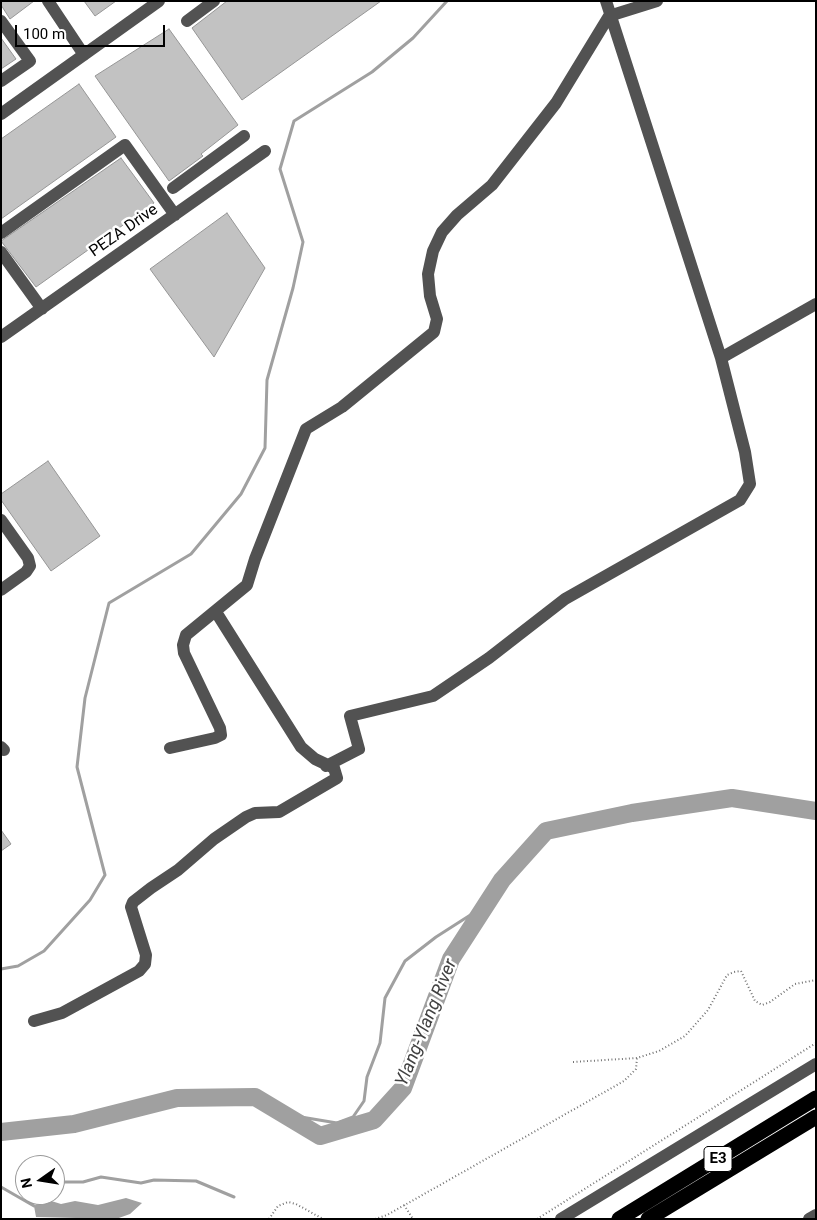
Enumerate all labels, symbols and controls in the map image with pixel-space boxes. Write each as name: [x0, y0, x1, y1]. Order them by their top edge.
scale bar: [18, 15, 168, 47]
text: 100 m: [23, 25, 65, 43]
street label: PEZA Drive: [86, 200, 162, 262]
water label: Ylang-Ylang River: [392, 956, 462, 1090]
road number: E3: [704, 1146, 732, 1172]
north arrow: [15, 1155, 65, 1205]
text: N: [17, 1177, 35, 1190]

